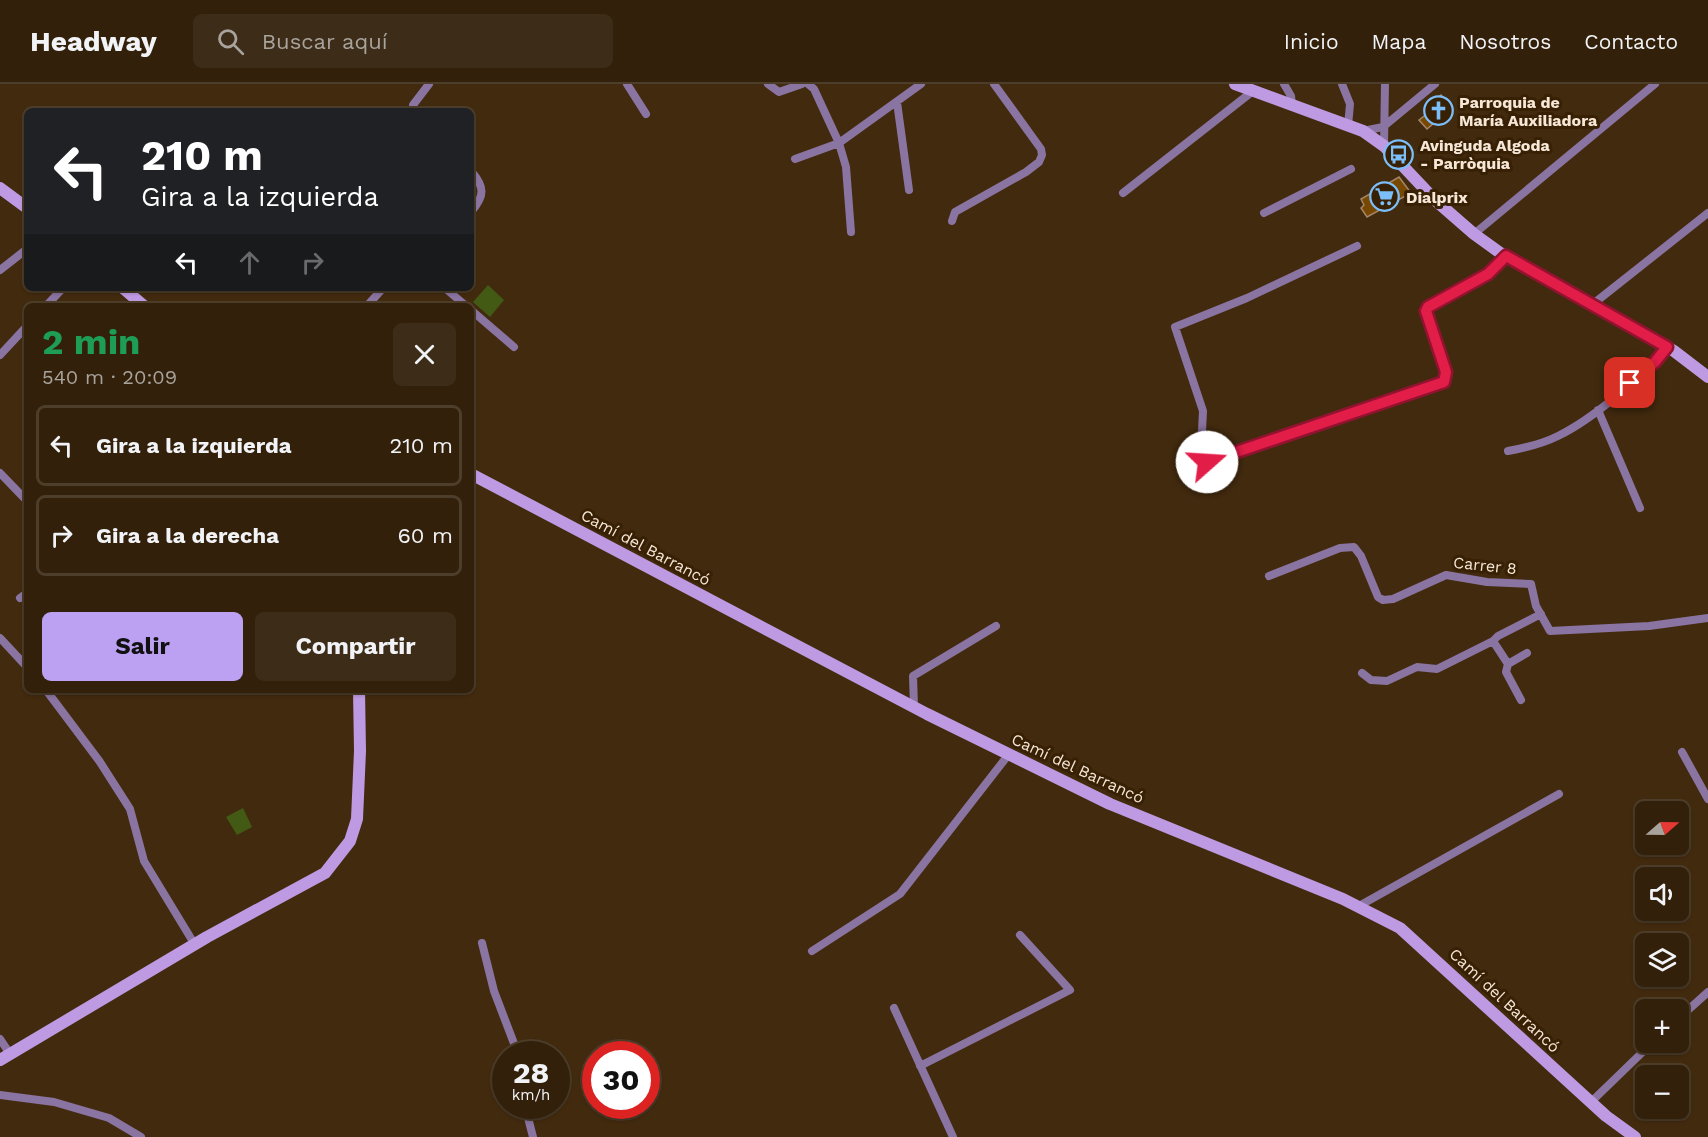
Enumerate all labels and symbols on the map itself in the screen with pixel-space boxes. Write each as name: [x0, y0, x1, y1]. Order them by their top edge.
place label: Parroquia de María Auxiliadora: [1459, 93, 1598, 130]
church icon: Parroquia de María Auxiliadora: [1422, 95, 1454, 127]
place label: Avinguda Algoda - Parròquia: [1420, 136, 1550, 173]
bus stop icon: Avinguda Algoda - Parròquia: [1383, 138, 1415, 170]
supermarket icon: Dialprix: [1369, 181, 1401, 213]
place label: Dialprix: [1406, 188, 1468, 207]
pin: [1604, 357, 1655, 408]
position arrow: [1175, 430, 1239, 494]
street label: Camí del Barrancó: [578, 505, 714, 590]
street label: Carrer 8: [1452, 553, 1518, 578]
street label: Camí del Barrancó: [1009, 729, 1147, 807]
north arrow: [1635, 801, 1689, 855]
street label: Camí del Barrancó: [1446, 944, 1564, 1056]
speed limit sign: 30: [582, 1041, 660, 1119]

